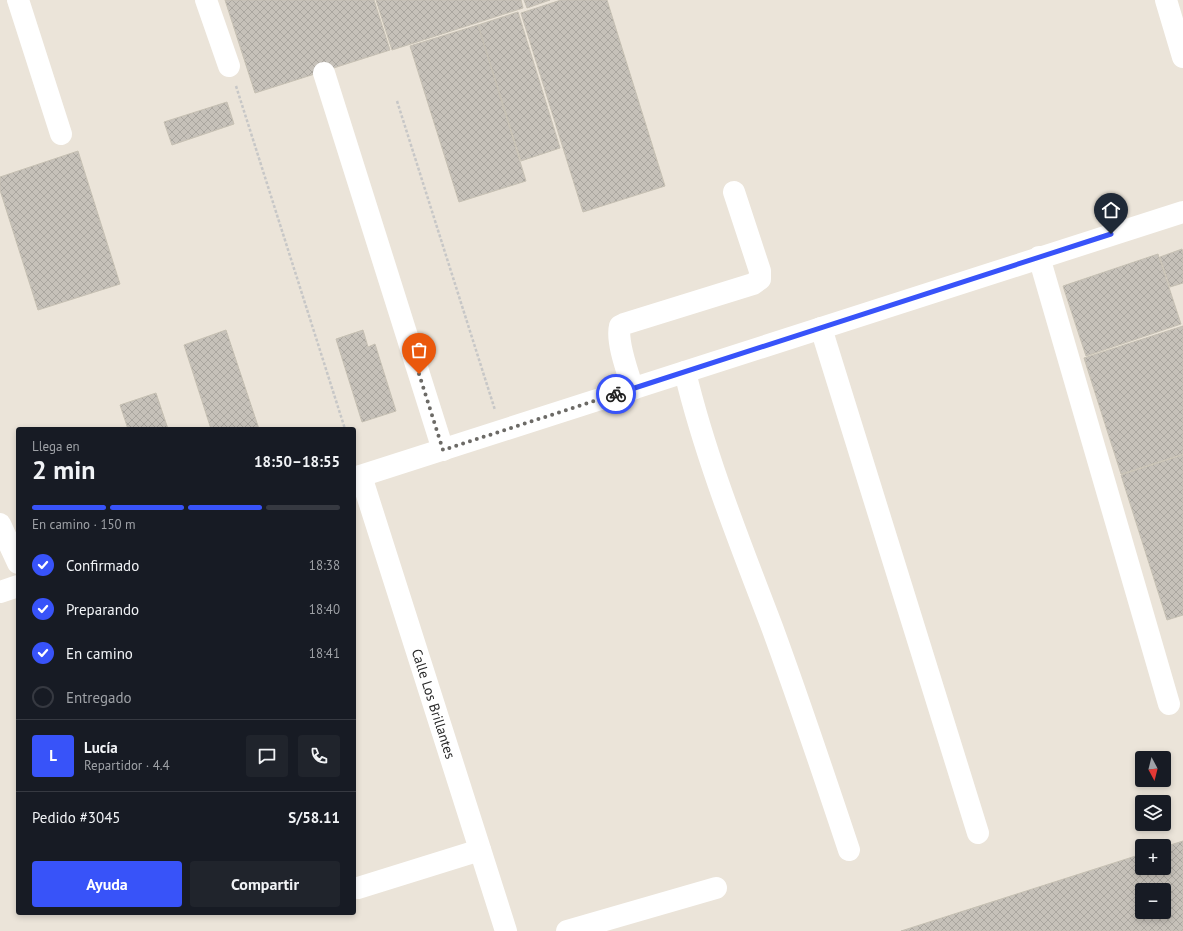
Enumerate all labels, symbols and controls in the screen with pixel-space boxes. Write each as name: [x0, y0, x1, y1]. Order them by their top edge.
pin: [1094, 193, 1128, 234]
icon: home: [1100, 199, 1122, 221]
pin: [402, 333, 436, 374]
icon: bag: [408, 339, 430, 361]
courier: [596, 374, 636, 414]
icon: bike: [605, 383, 627, 405]
text: Llega en: [32, 438, 80, 455]
text: 18:50–18:55: [254, 452, 340, 471]
text: 2 min: [32, 453, 95, 486]
text: En camino · 150 m: [32, 516, 136, 533]
icon: check: [32, 554, 54, 576]
text: Confirmado: [66, 556, 139, 575]
text: 18:38: [309, 557, 340, 574]
icon: check: [32, 598, 54, 620]
text: Preparando: [66, 600, 139, 619]
text: 18:40: [309, 601, 340, 618]
icon: check: [32, 642, 54, 664]
text: En camino: [66, 644, 133, 663]
text: 18:41: [309, 645, 340, 662]
street label: Calle Los Brillantes: [408, 646, 460, 761]
text: Entregado: [66, 688, 132, 707]
button: chat: [246, 735, 288, 777]
button: phone: [298, 735, 340, 777]
text: Lucía: [84, 738, 118, 757]
text: L: [49, 746, 57, 765]
north arrow: [1135, 751, 1171, 787]
map controls: [1135, 751, 1171, 919]
text: Repartidor · 4.4: [84, 757, 170, 774]
button: layers: [1135, 795, 1171, 831]
text: Pedido #3045: [32, 808, 121, 827]
text: S/58.11: [288, 808, 340, 827]
button: +: [1135, 839, 1171, 875]
button: Ayuda: [32, 861, 182, 907]
button: Compartir: [190, 861, 340, 907]
button: −: [1135, 883, 1171, 919]

